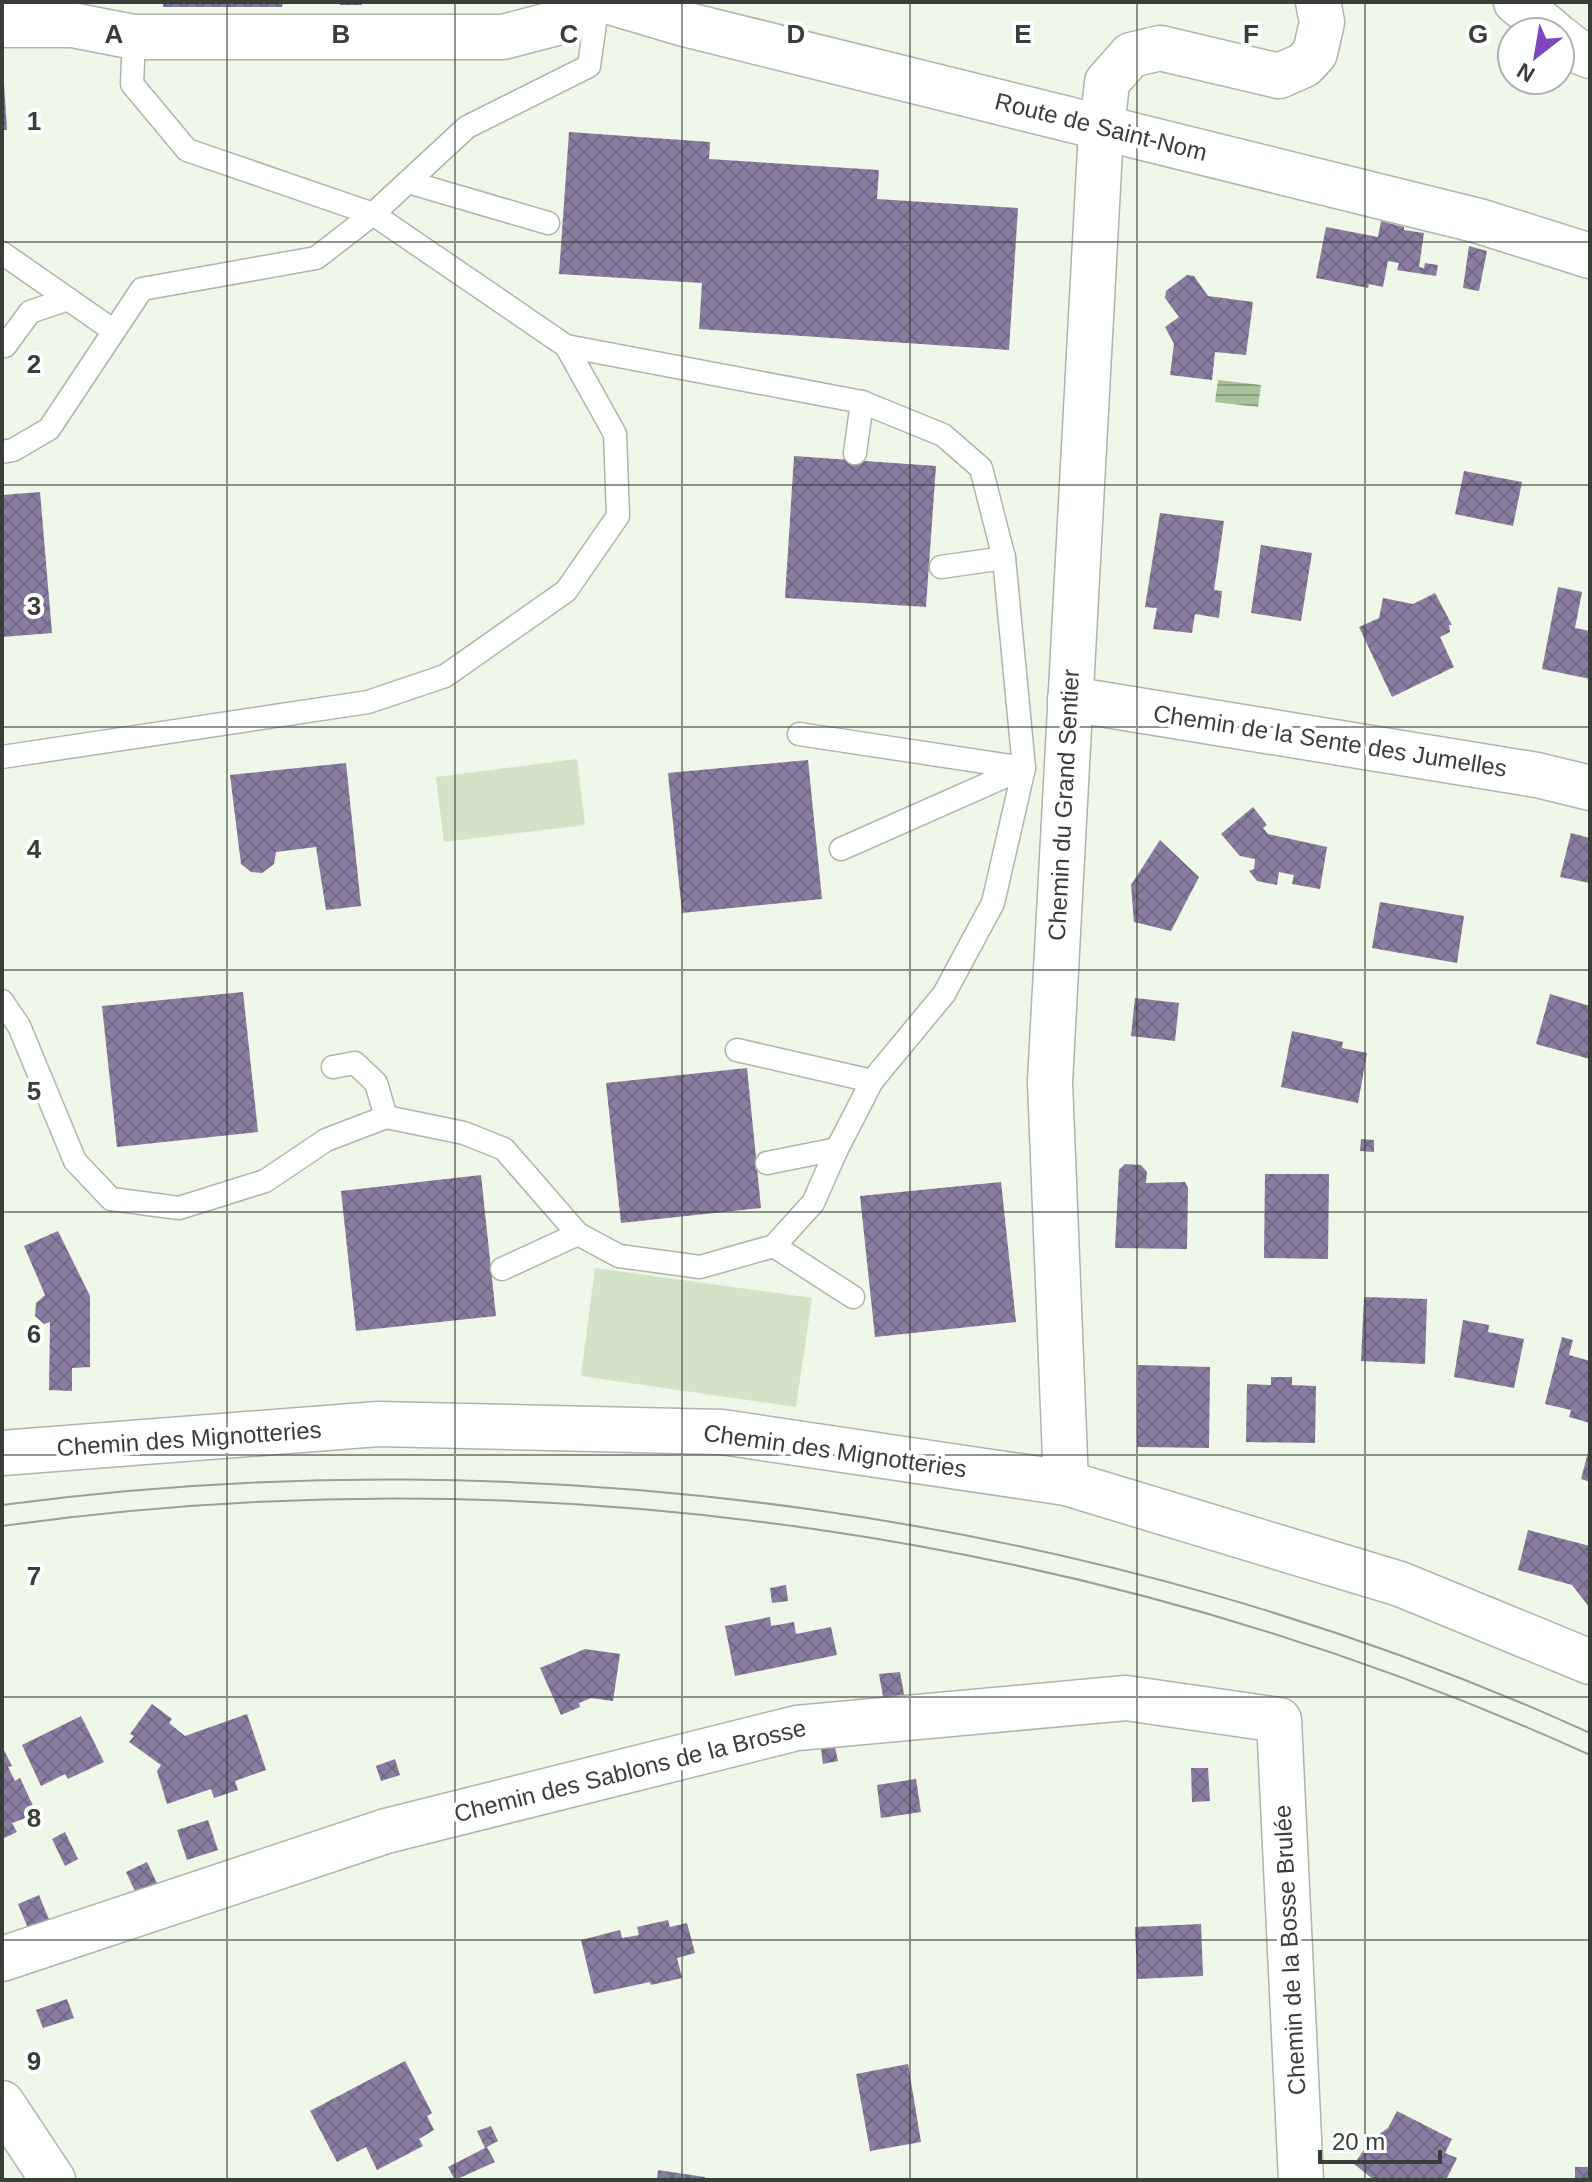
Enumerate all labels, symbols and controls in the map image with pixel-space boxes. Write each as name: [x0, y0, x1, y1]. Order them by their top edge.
north arrow: [1496, 16, 1576, 96]
text: A: [105, 19, 124, 49]
text: B: [332, 19, 350, 49]
text: C: [560, 19, 579, 49]
text: D: [787, 19, 805, 49]
text: E: [1014, 19, 1032, 49]
text: F: [1243, 19, 1259, 49]
text: G: [1468, 19, 1488, 49]
text: N: [1513, 58, 1539, 88]
street label: Route de Saint-Nom: [992, 87, 1210, 166]
text: 1: [27, 106, 41, 136]
text: 2: [27, 349, 41, 379]
text: 3: [27, 591, 41, 621]
street label: Chemin du Grand Sentier: [1043, 668, 1084, 942]
street label: Chemin de la Sente des Jumelles: [1151, 699, 1509, 782]
text: 4: [27, 834, 42, 864]
text: 5: [27, 1076, 41, 1106]
text: 6: [27, 1319, 41, 1349]
street label: Chemin des Mignotteries: [56, 1416, 322, 1461]
street label: Chemin des Mignotteries: [702, 1419, 968, 1482]
text: 7: [27, 1561, 41, 1591]
street label: Chemin des Sablons de la Brosse: [451, 1714, 809, 1827]
text: 8: [27, 1803, 41, 1833]
street label: Chemin de la Bosse Brulée: [1268, 1804, 1311, 2096]
text: 9: [27, 2046, 41, 2076]
scale bar: [1320, 2114, 1440, 2164]
text: 20 m: [1332, 2128, 1385, 2155]

